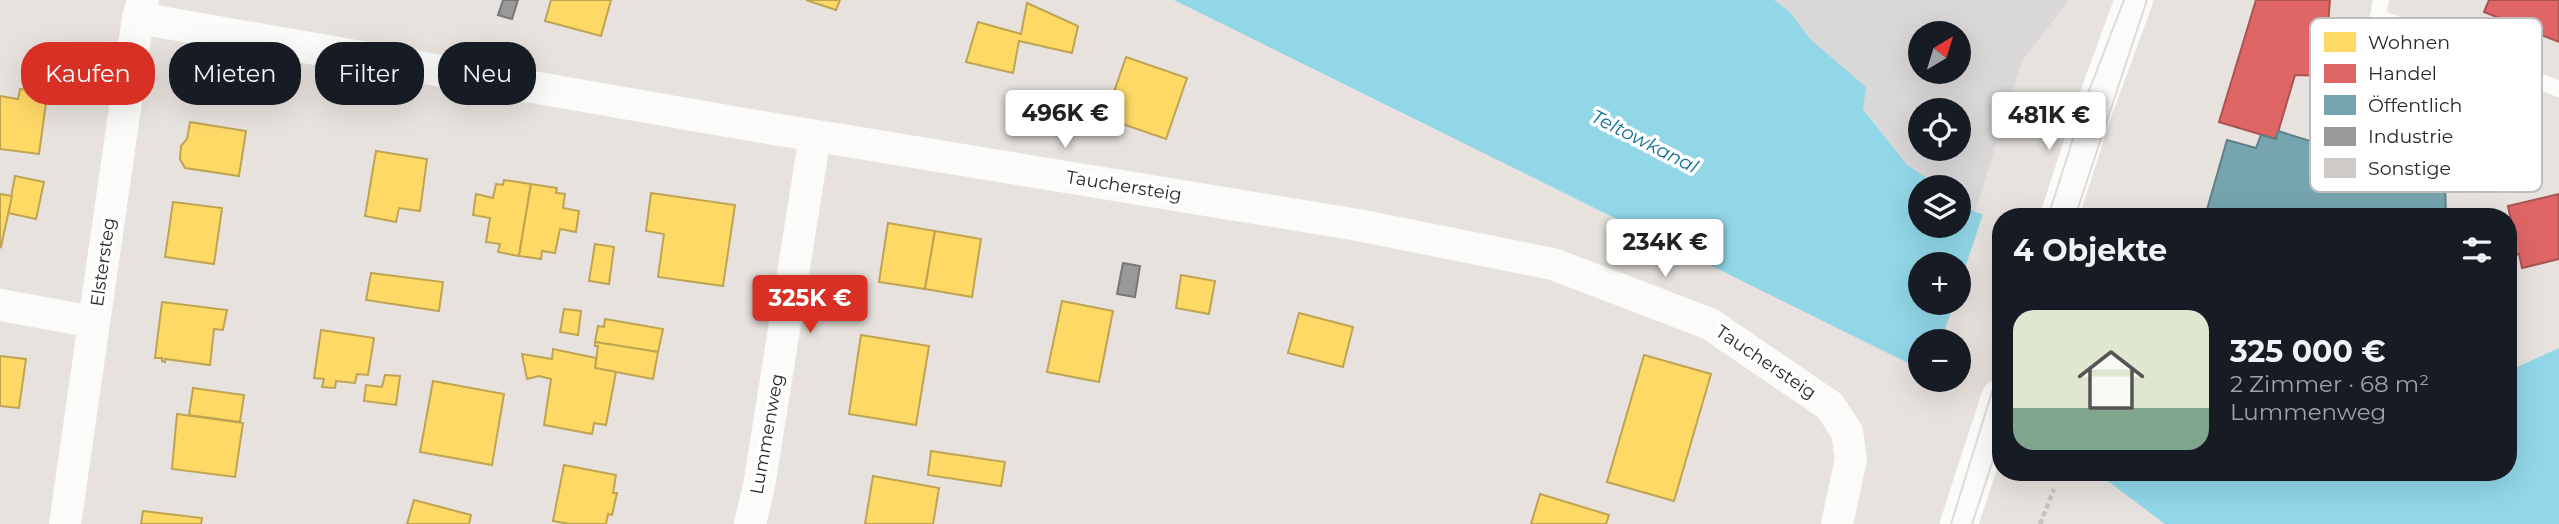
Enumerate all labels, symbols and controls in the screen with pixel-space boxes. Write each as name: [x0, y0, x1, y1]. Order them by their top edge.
legend: [2310, 18, 2542, 192]
north arrow: [1908, 21, 1970, 84]
map controls: [1908, 21, 1971, 392]
text: Wohnen: [2368, 31, 2450, 54]
chip: Kaufen: [21, 42, 155, 105]
chip: Mieten: [169, 42, 301, 105]
chip: Filter: [315, 42, 424, 105]
chip: Neu: [438, 42, 536, 105]
text: Handel: [2368, 62, 2437, 85]
pin: 496K €: [1008, 90, 1122, 150]
pin: 481K €: [1992, 92, 2106, 152]
text: Öffentlich: [2368, 94, 2462, 117]
button: locate: [1908, 98, 1971, 161]
text: 496K €: [1021, 99, 1109, 127]
text: 481K €: [2008, 101, 2090, 129]
water label: Teltowkanal: [1588, 105, 1703, 179]
text: Industrie: [2368, 125, 2453, 148]
text: Sonstige: [2368, 157, 2451, 180]
street label: Tauchersteig: [1065, 166, 1183, 206]
button: layers: [1908, 175, 1971, 238]
street label: Elstersteg: [86, 216, 120, 308]
pin: 234K €: [1608, 219, 1722, 279]
text: 234K €: [1622, 228, 1708, 256]
icon: filters: [2458, 231, 2496, 269]
text: 4 Objekte: [2013, 232, 2167, 269]
button: +: [1908, 252, 1971, 315]
pin: 325K €: [753, 276, 867, 335]
text: 325K €: [769, 284, 851, 312]
street label: Tauchersteig: [1712, 320, 1820, 404]
button: −: [1908, 329, 1971, 392]
text: 325 000 €: [2230, 333, 2386, 370]
icon: home: [2069, 338, 2153, 422]
text: 2 Zimmer · 68 m²: [2230, 370, 2429, 398]
street label: Lummenweg: [746, 372, 788, 496]
text: Lummenweg: [2230, 398, 2386, 426]

